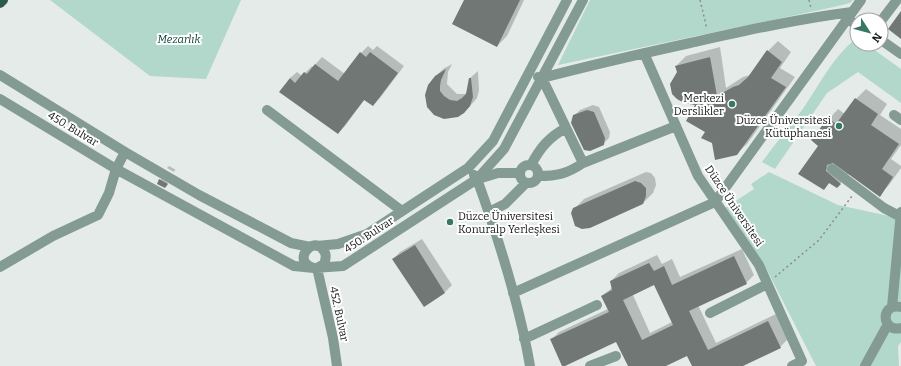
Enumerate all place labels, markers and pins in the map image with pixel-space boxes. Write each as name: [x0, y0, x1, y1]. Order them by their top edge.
place label: Merkezi Derslikler: [674, 92, 725, 118]
marker: Merkezi Derslikler: [727, 99, 737, 109]
place label: Düzce Üniversitesi Kütüphanesi: [736, 114, 832, 140]
marker: Düzce Üniversitesi Kütüphanesi: [834, 121, 844, 131]
place label: Düzce Üniversitesi Konuralp Yerleşkesi: [458, 210, 560, 236]
marker: Düzce Üniversitesi Konuralp Yerleşkesi: [445, 217, 455, 227]

